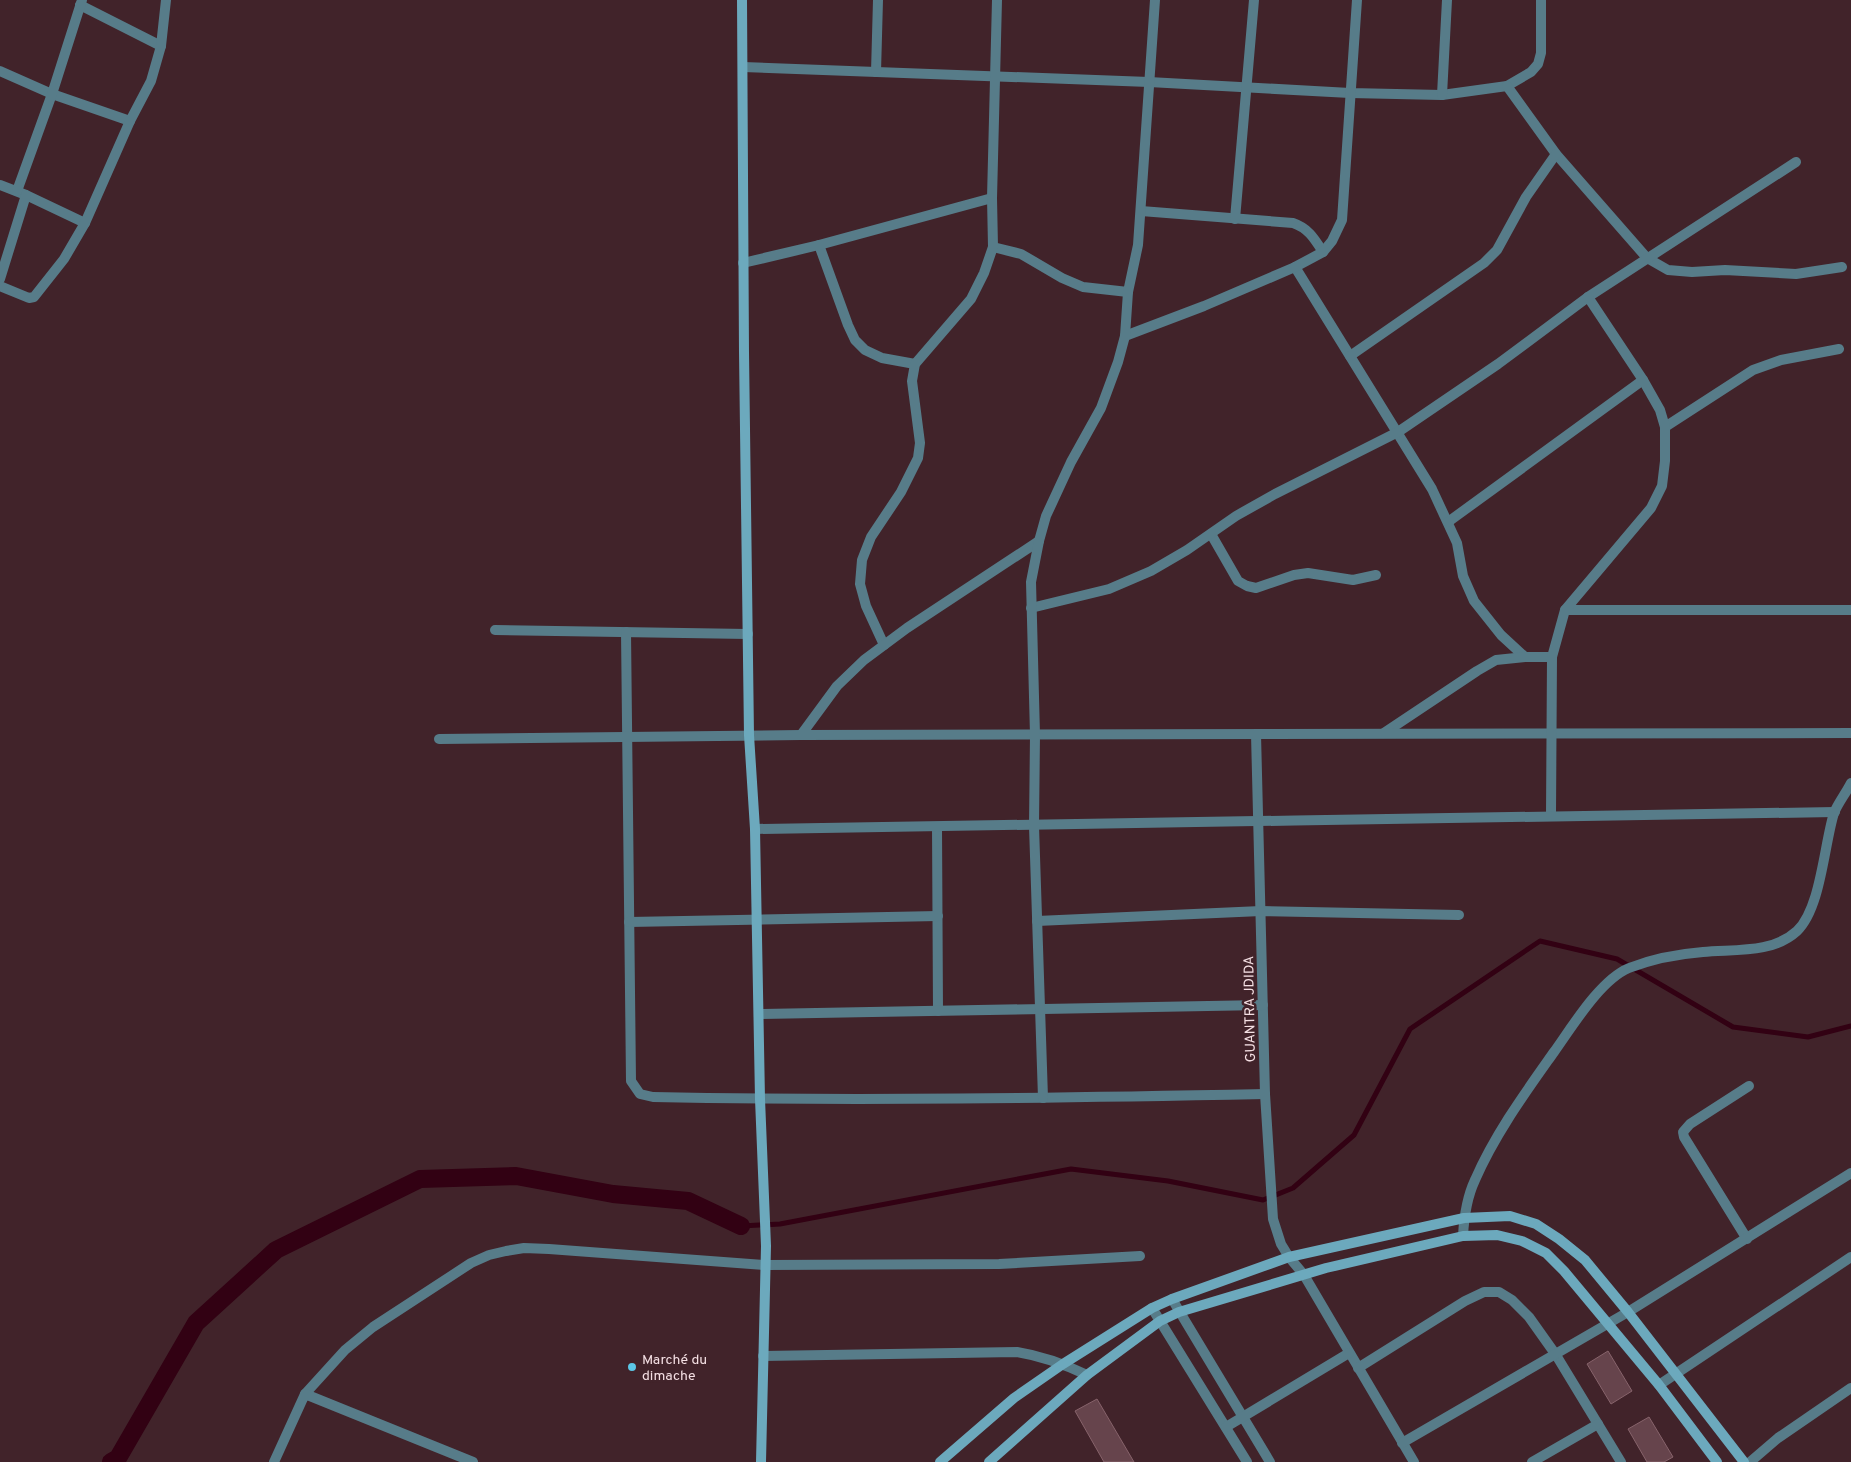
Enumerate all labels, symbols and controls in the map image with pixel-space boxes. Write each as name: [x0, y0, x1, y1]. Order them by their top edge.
street label: GUANTRA JDIDA: [1241, 956, 1260, 1062]
place label: Marché du dimache: [642, 1352, 707, 1385]
marker: Marché du dimache: [626, 1361, 638, 1373]

